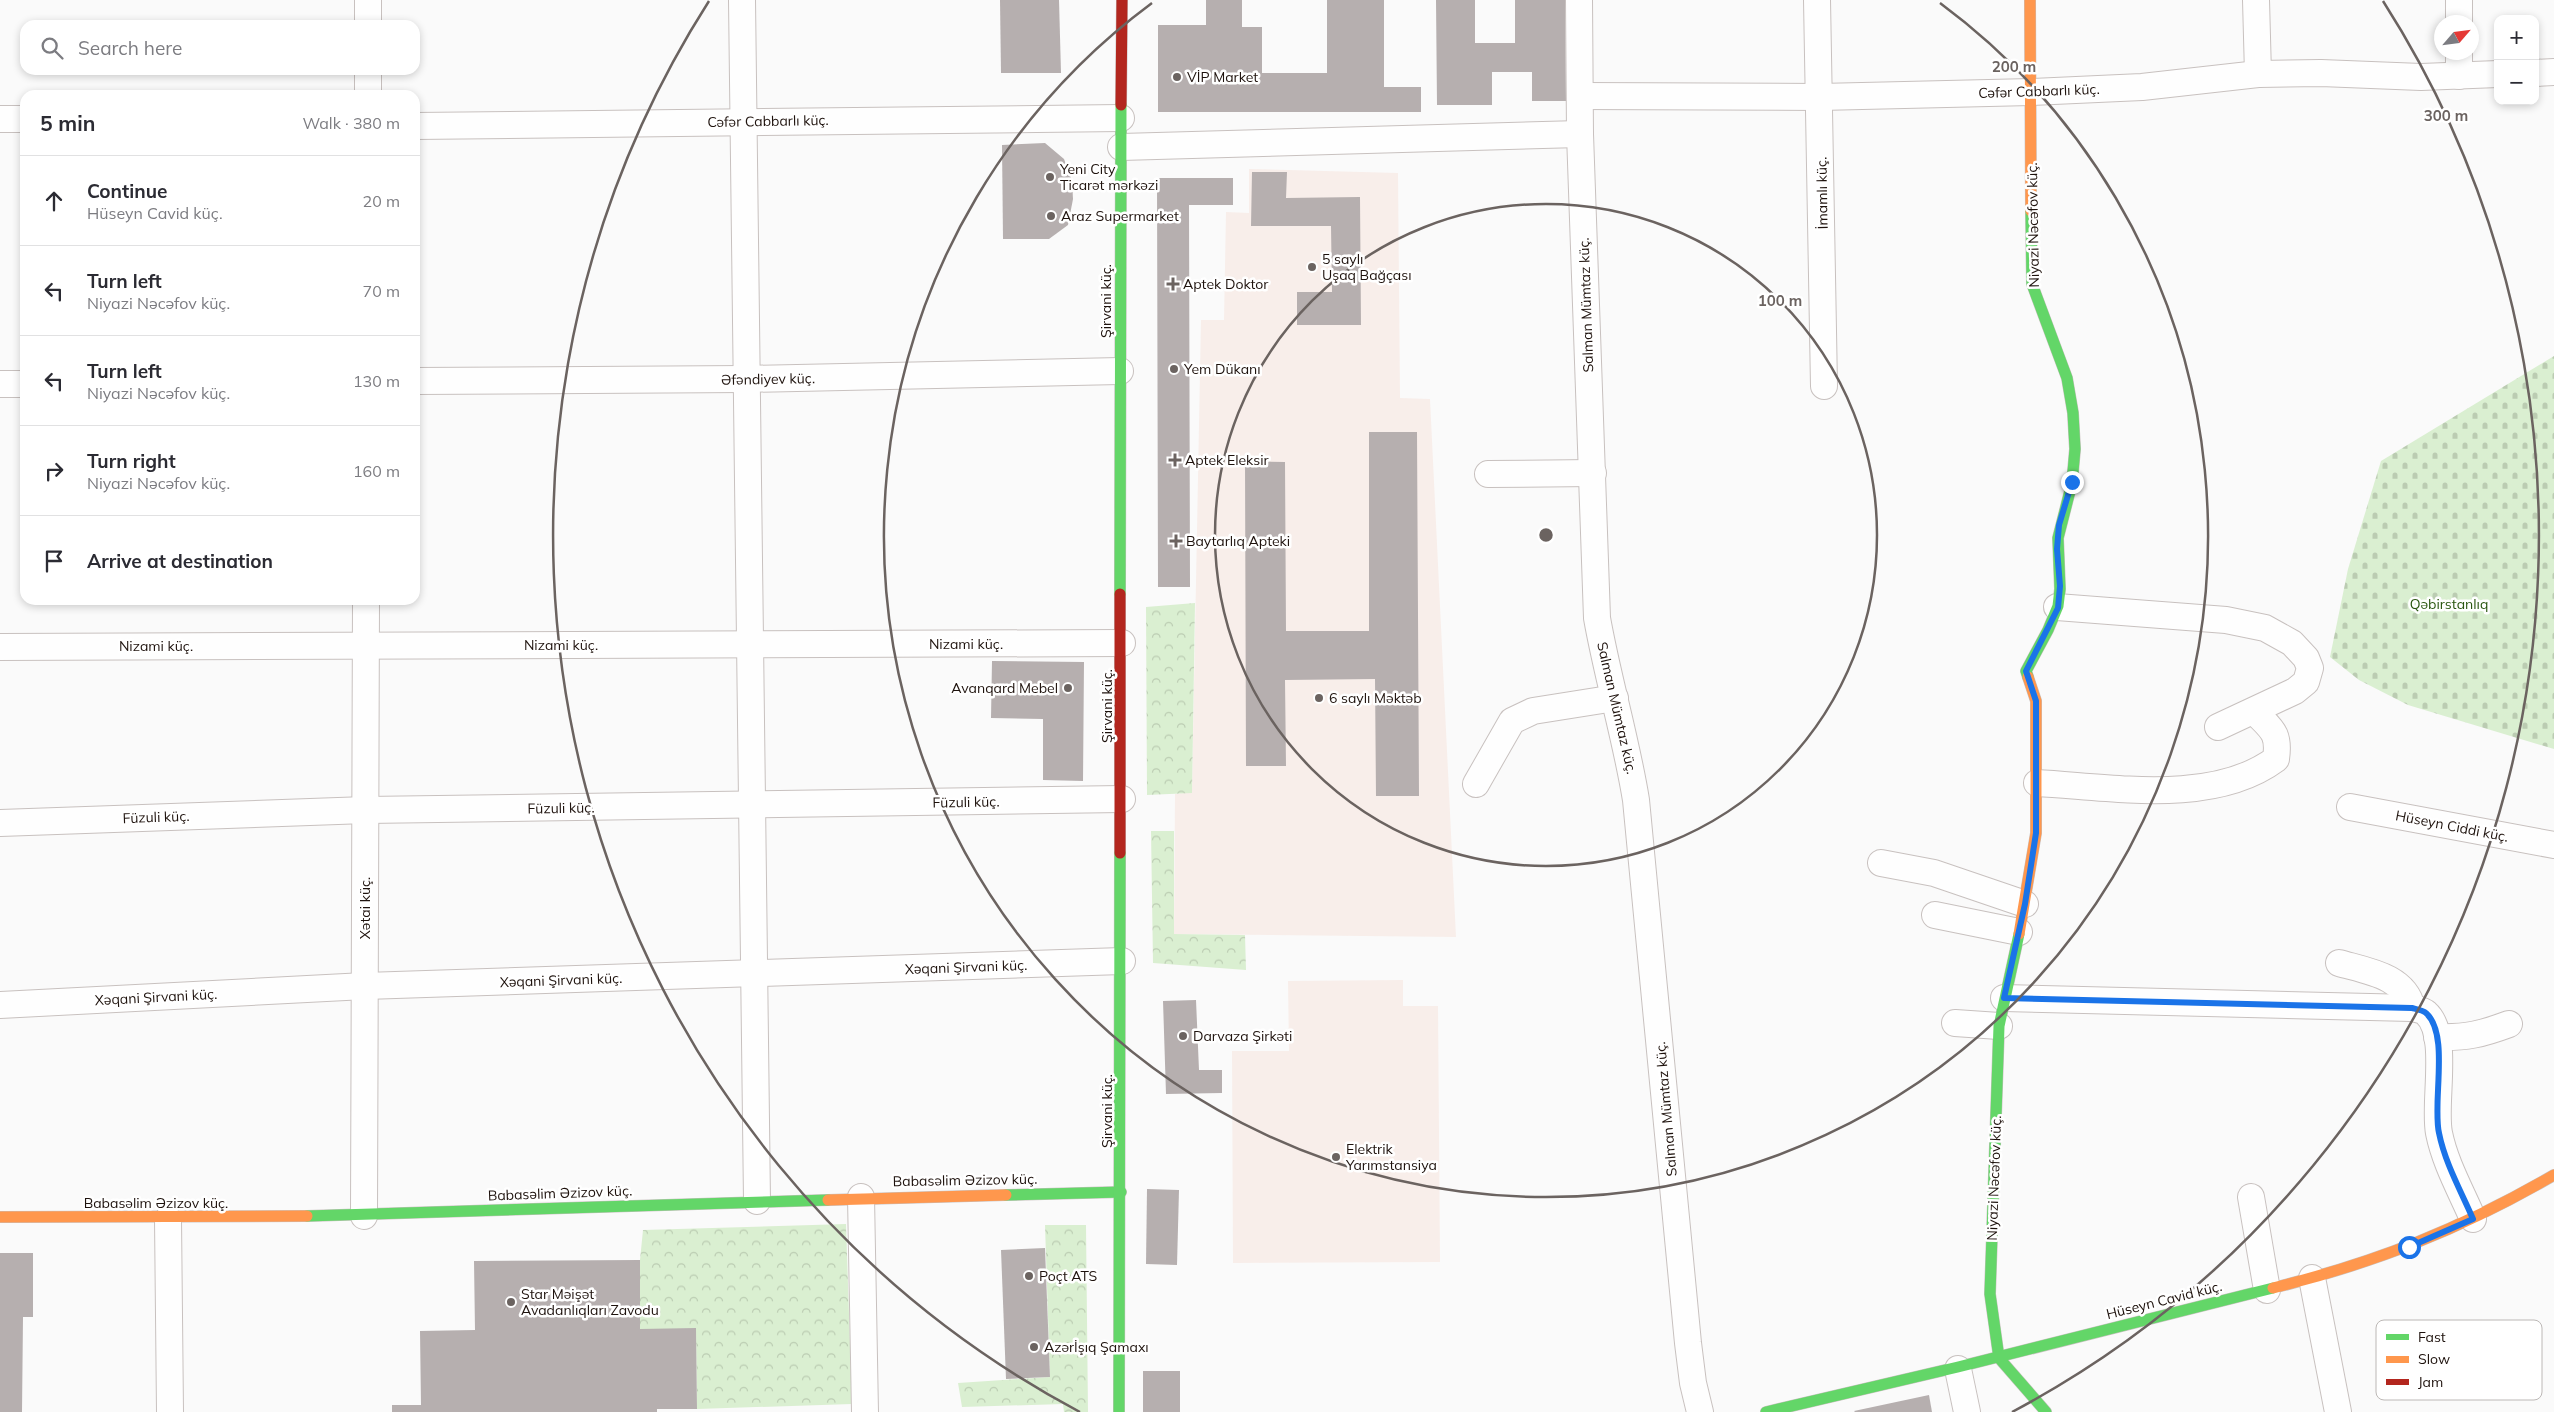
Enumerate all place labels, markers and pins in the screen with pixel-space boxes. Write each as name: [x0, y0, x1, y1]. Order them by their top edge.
place label: VİP Market: [1187, 68, 1258, 86]
marker: VİP Market: [1171, 71, 1183, 83]
place label: Yeni City Ticarət mərkəzi: [1059, 160, 1158, 194]
marker: Yeni City Ticarət mərkəzi: [1044, 171, 1056, 183]
place label: Araz Supermarket: [1061, 207, 1179, 225]
marker: Araz Supermarket: [1045, 210, 1057, 222]
place label: 5 saylı Uşaq Bağçası: [1322, 250, 1412, 284]
marker: 5 saylı Uşaq Bağçası: [1306, 261, 1318, 273]
place label: Aptek Doktor: [1183, 275, 1269, 293]
marker: Aptek Doktor: [1167, 278, 1179, 290]
place label: Yem Dükanı: [1183, 360, 1261, 378]
marker: Yem Dükanı: [1168, 363, 1180, 375]
place label: Aptek Eleksir: [1185, 451, 1269, 469]
marker: Aptek Eleksir: [1169, 454, 1181, 466]
centre of rings: [1537, 526, 1555, 544]
place label: Baytarlıq Apteki: [1186, 532, 1290, 550]
marker: Baytarlıq Apteki: [1170, 535, 1182, 547]
place label: Avanqard Mebel: [951, 679, 1058, 697]
marker: Avanqard Mebel: [1062, 682, 1074, 694]
place label: 6 saylı Məktəb: [1329, 689, 1422, 707]
marker: 6 saylı Məktəb: [1313, 692, 1325, 704]
place label: Darvaza Şirkəti: [1193, 1027, 1292, 1045]
marker: Darvaza Şirkəti: [1177, 1030, 1189, 1042]
place label: Elektrik Yarımstansiya: [1345, 1140, 1437, 1174]
marker: Elektrik Yarımstansiya: [1330, 1151, 1342, 1163]
place label: Poçt ATS: [1039, 1267, 1098, 1285]
marker: Poçt ATS: [1023, 1270, 1035, 1282]
place label: Star Məişət Avadanlıqları Zavodu: [521, 1285, 659, 1319]
marker: Star Məişət Avadanlıqları Zavodu: [505, 1296, 517, 1308]
place label: Azərİşıq Şamaxı: [1044, 1338, 1149, 1356]
marker: Azərİşıq Şamaxı: [1028, 1341, 1040, 1353]

